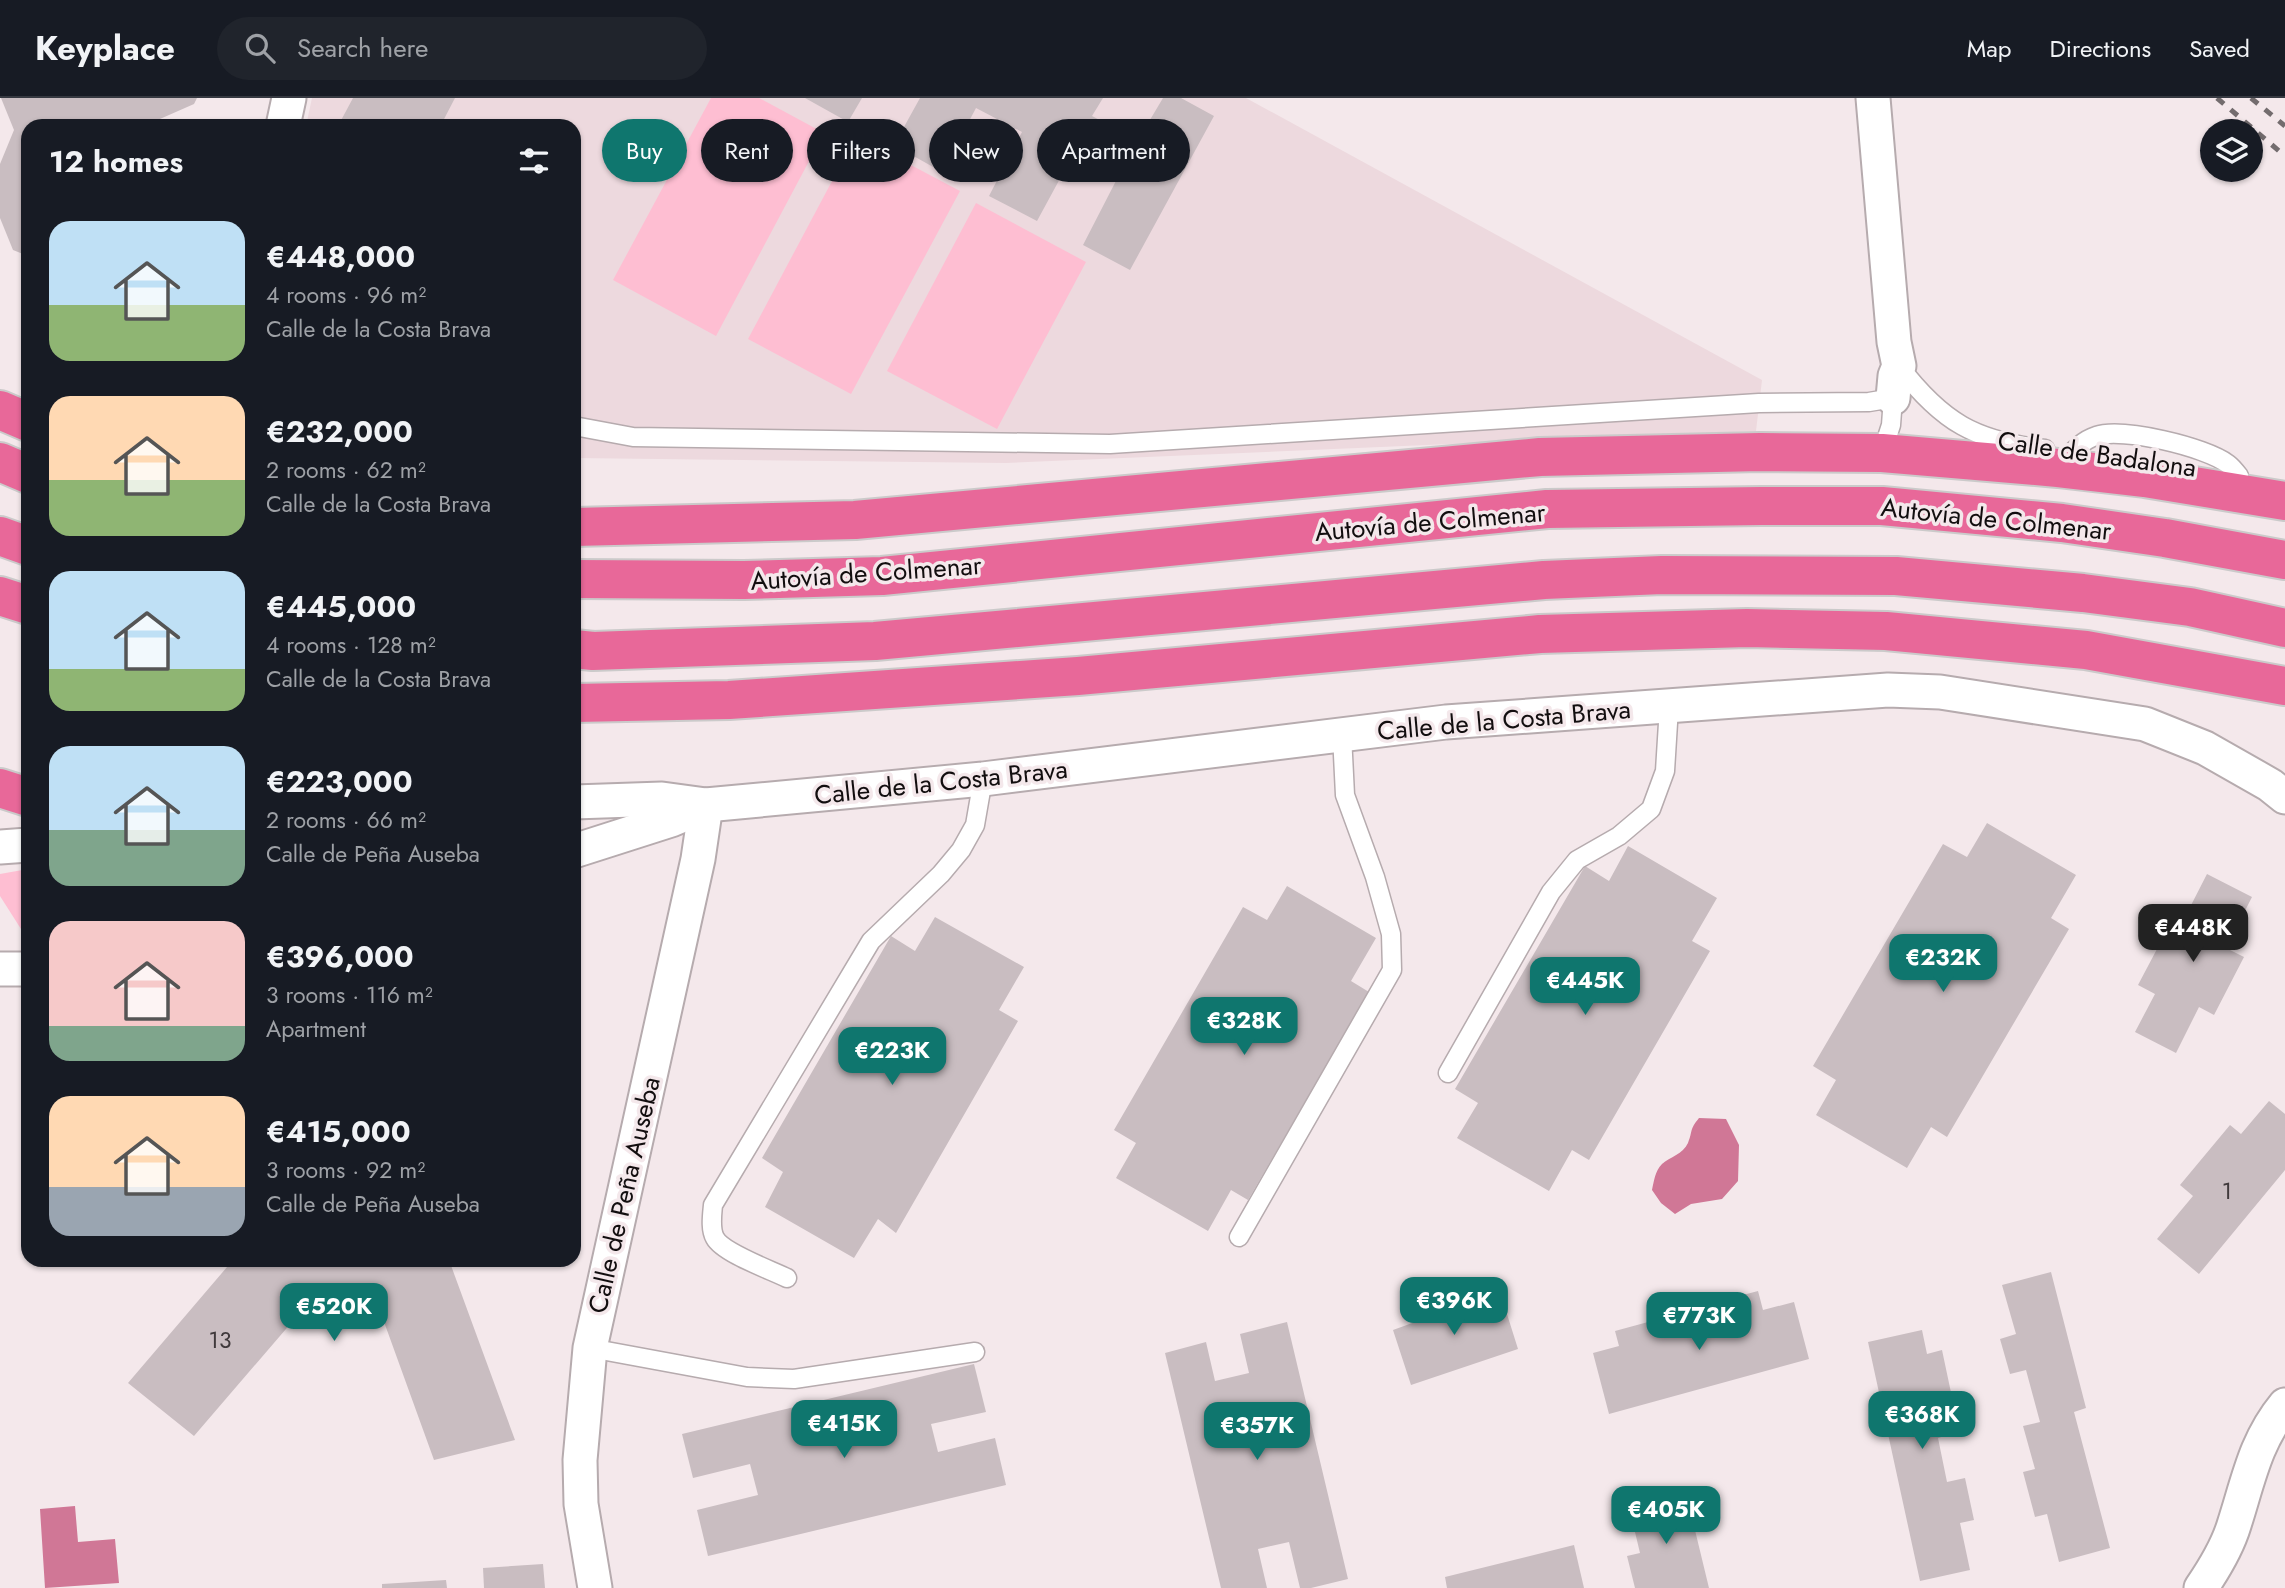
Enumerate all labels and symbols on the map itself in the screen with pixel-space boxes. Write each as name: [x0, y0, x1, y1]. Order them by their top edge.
street label: Calle de Badalona: [1995, 421, 2199, 487]
street label: Autovía de Colmenar: [1879, 488, 2113, 550]
street label: Autovía de Colmenar: [1313, 493, 1547, 551]
street label: Autovía de Colmenar: [749, 546, 983, 600]
street label: Calle de la Costa Brava: [1376, 690, 1632, 750]
street label: Calle de la Costa Brava: [812, 750, 1070, 814]
pin: €448K: [2144, 904, 2242, 964]
pin: €232K: [1894, 934, 1992, 994]
pin: €445K: [1536, 958, 1634, 1017]
pin: €328K: [1195, 998, 1293, 1057]
pin: €223K: [843, 1028, 941, 1087]
street label: Calle de Peña Auseba: [578, 1073, 670, 1317]
house number: 1: [2222, 1174, 2232, 1208]
pin: €396K: [1405, 1278, 1503, 1337]
pin: €520K: [285, 1284, 383, 1343]
pin: €773K: [1650, 1292, 1748, 1352]
house number: 13: [209, 1323, 231, 1357]
pin: €368K: [1873, 1392, 1971, 1451]
pin: €415K: [795, 1400, 893, 1460]
pin: €357K: [1208, 1402, 1306, 1462]
pin: €405K: [1617, 1486, 1715, 1546]

